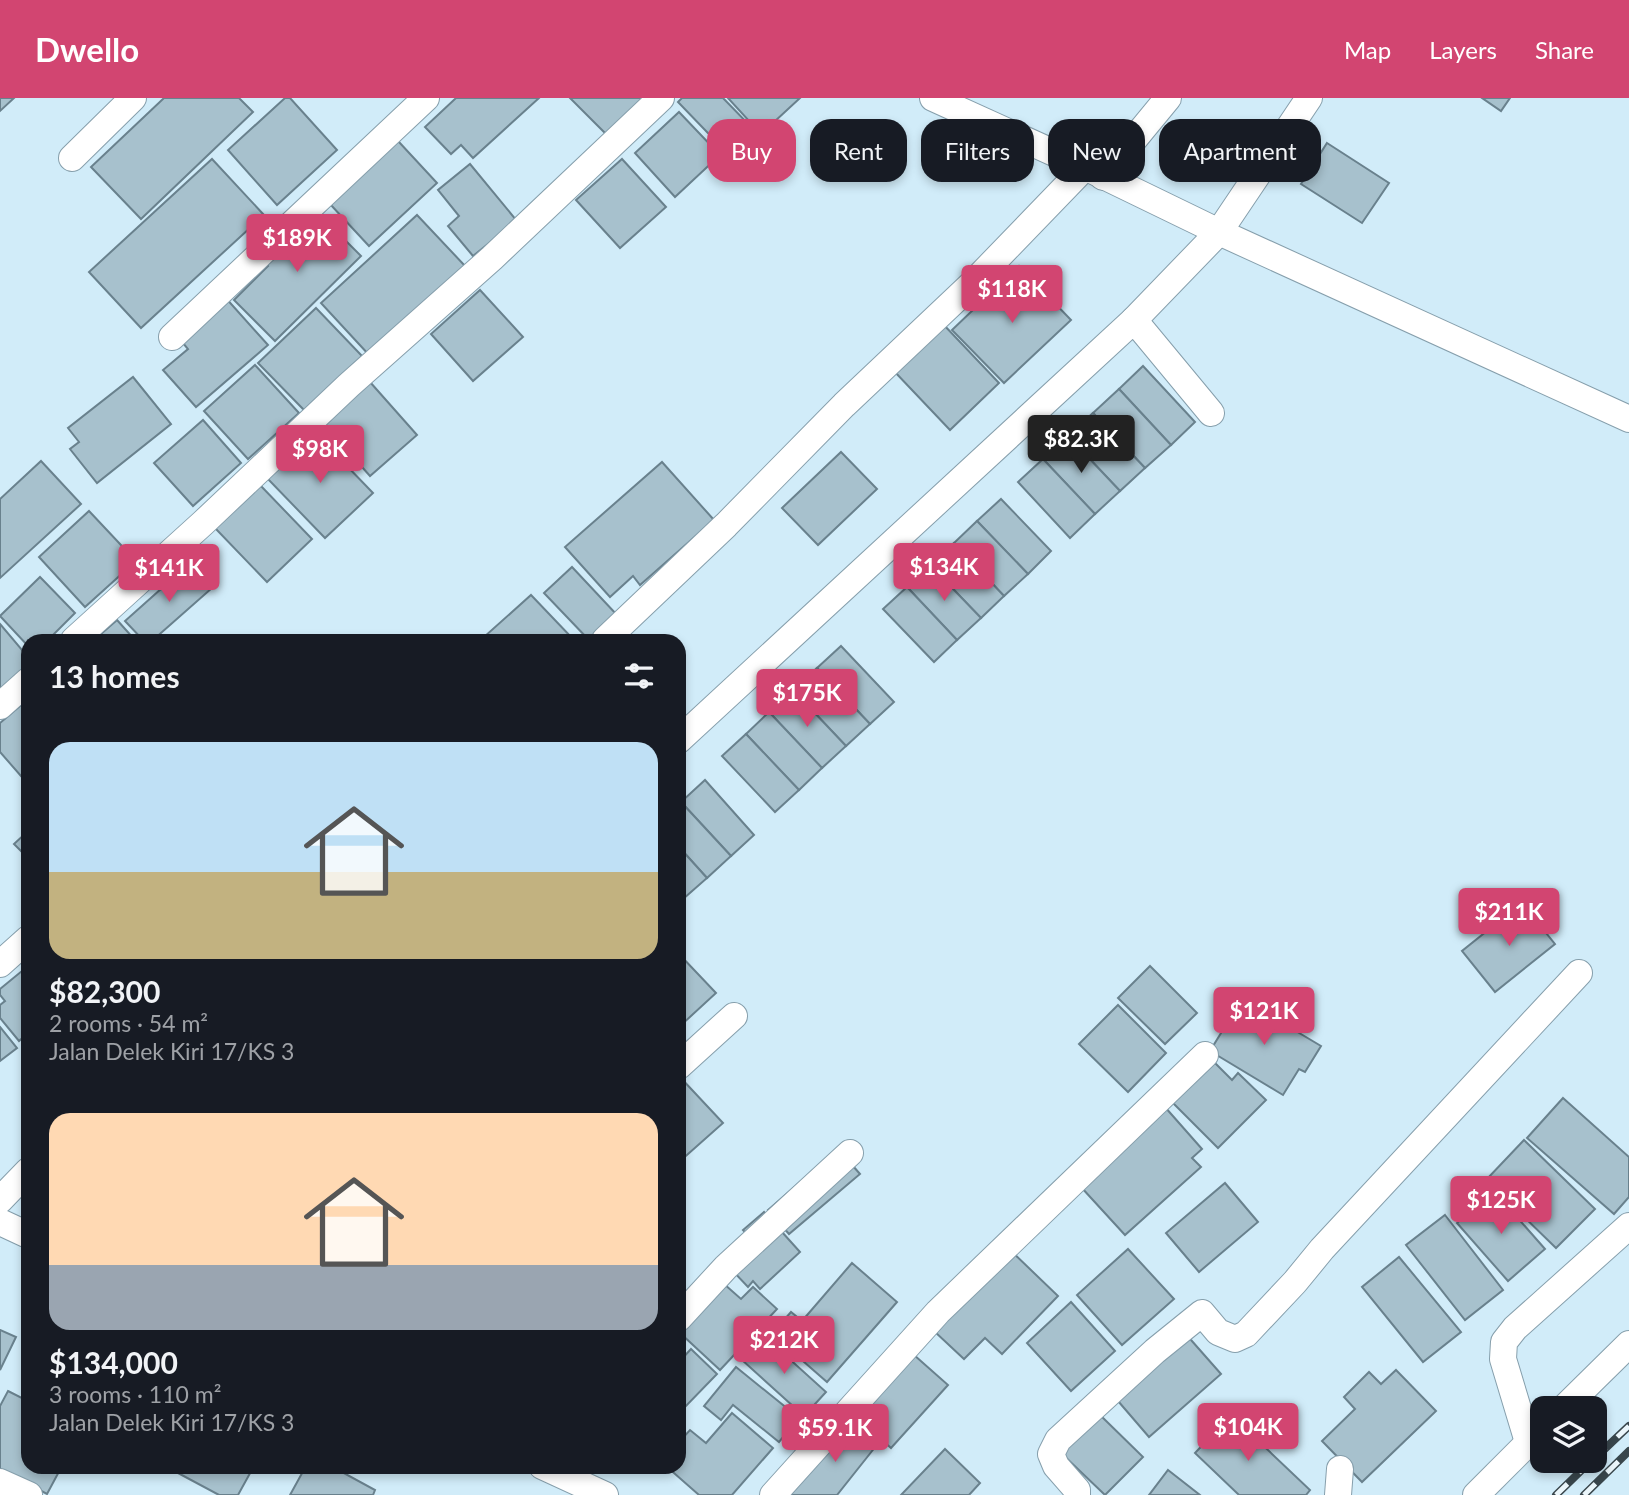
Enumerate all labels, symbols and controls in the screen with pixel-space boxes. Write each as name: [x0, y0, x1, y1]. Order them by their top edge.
text: Dwello: [35, 29, 139, 69]
text: Map: [1344, 35, 1391, 64]
text: Layers: [1429, 35, 1497, 64]
text: Share: [1535, 35, 1594, 64]
chip: Buy: [707, 119, 796, 182]
chip: Rent: [810, 119, 907, 182]
chip: Filters: [921, 119, 1034, 182]
chip: New: [1048, 119, 1145, 182]
chip: Apartment: [1159, 119, 1321, 182]
pin: $189K: [248, 214, 346, 274]
text: $189K: [262, 223, 332, 251]
pin: $118K: [963, 266, 1061, 325]
text: $118K: [977, 274, 1047, 302]
pin: $82.3K: [1024, 416, 1138, 475]
text: $82.3K: [1044, 424, 1118, 452]
pin: $98K: [279, 426, 361, 485]
text: $98K: [292, 434, 348, 462]
pin: $134K: [895, 544, 993, 603]
pin: $141K: [120, 545, 218, 604]
text: $134K: [909, 552, 979, 580]
text: $141K: [134, 553, 204, 581]
icon: filters: [620, 657, 658, 695]
text: 13 homes: [49, 658, 180, 694]
pin: $175K: [758, 670, 856, 729]
text: $175K: [772, 678, 842, 706]
icon: home: [291, 788, 417, 914]
pin: $211K: [1460, 888, 1558, 948]
text: $211K: [1474, 897, 1544, 925]
text: $82,300: [49, 973, 160, 1009]
pin: $121K: [1215, 988, 1313, 1047]
text: $121K: [1229, 996, 1299, 1024]
text: 2 rooms · 54 m²: [49, 1009, 208, 1037]
text: Jalan Delek Kiri 17/KS 3: [49, 1037, 294, 1065]
icon: home: [291, 1159, 417, 1285]
pin: $125K: [1452, 1176, 1550, 1236]
text: $125K: [1466, 1185, 1536, 1213]
pin: $212K: [735, 1316, 833, 1376]
text: $212K: [749, 1325, 819, 1353]
text: $134,000: [49, 1344, 178, 1380]
text: 3 rooms · 110 m²: [49, 1380, 221, 1408]
map controls: [1530, 1396, 1607, 1473]
button: layers: [1530, 1396, 1607, 1473]
pin: $59.1K: [778, 1404, 892, 1464]
pin: $104K: [1199, 1404, 1297, 1463]
text: Jalan Delek Kiri 17/KS 3: [49, 1408, 294, 1436]
text: $104K: [1213, 1412, 1283, 1440]
text: $59.1K: [798, 1413, 872, 1441]

